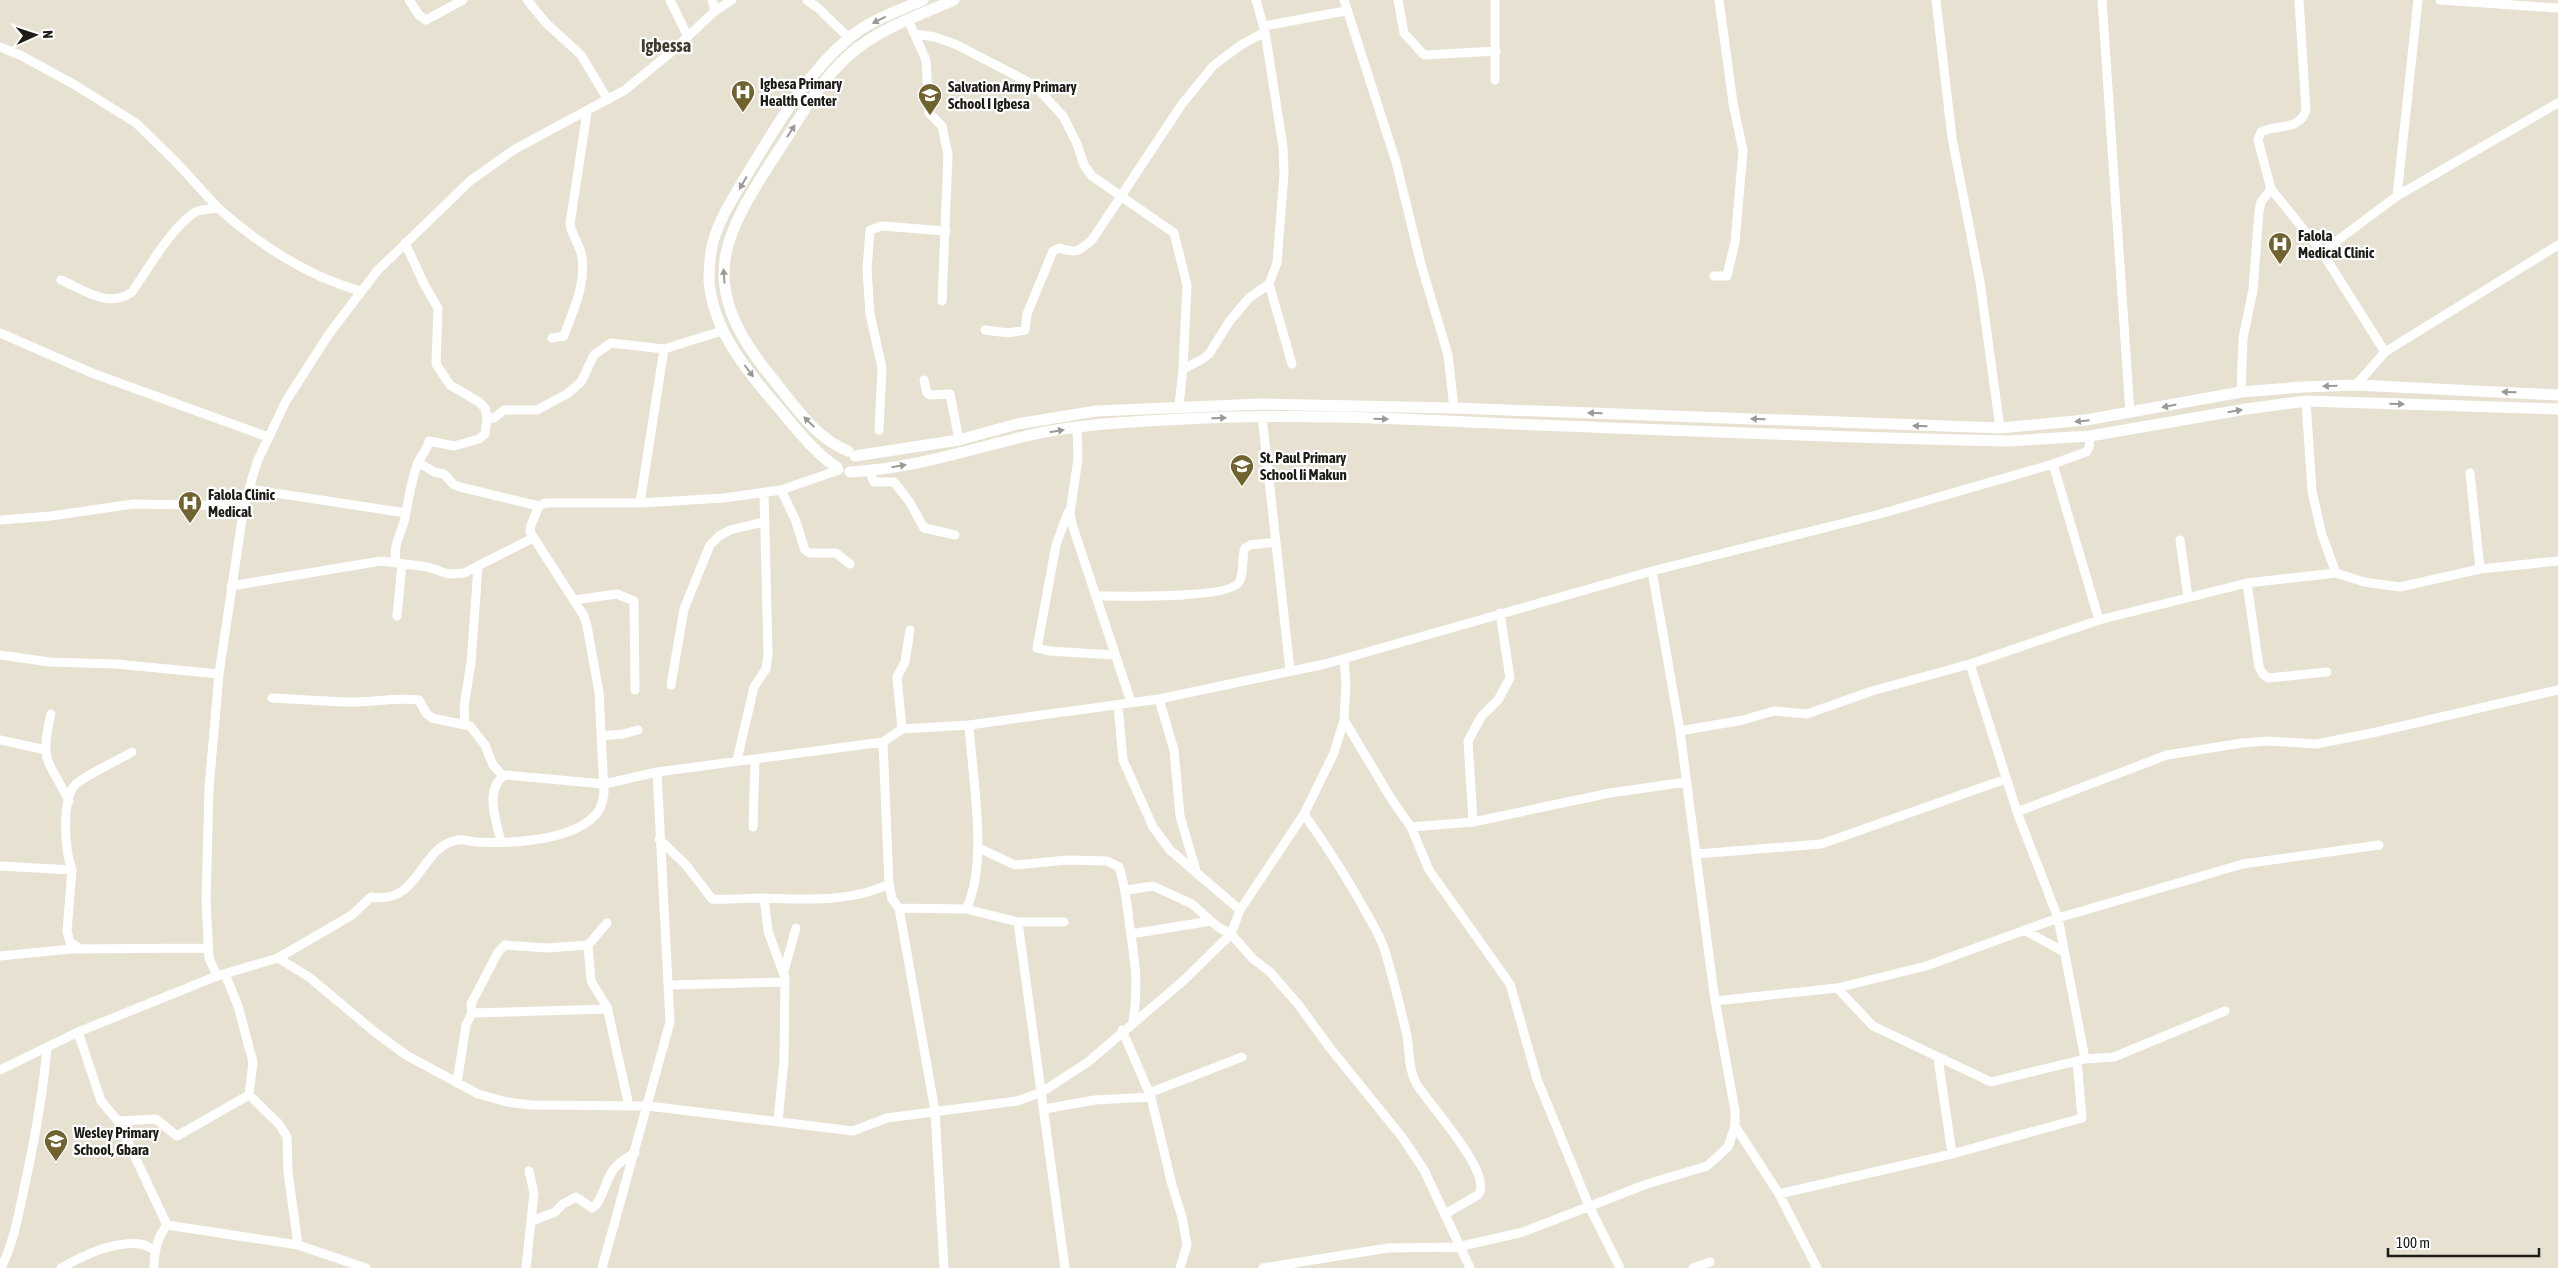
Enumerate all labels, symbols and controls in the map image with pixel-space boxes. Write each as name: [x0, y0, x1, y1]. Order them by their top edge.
north arrow: [10, 10, 60, 60]
one-way arrow: [871, 16, 886, 24]
text: N: [40, 30, 56, 39]
district label: Igbessa: [641, 35, 691, 56]
place label: Igbesa Primary Health Center: [760, 75, 843, 109]
place label: Salvation Army Primary School I Igbesa: [948, 78, 1077, 112]
hospital icon: Igbesa Primary Health Center: [730, 79, 756, 113]
school or university icon: Salvation Army Primary School I Igbesa: [917, 82, 943, 116]
one-way arrow: [786, 124, 796, 138]
one-way arrow: [738, 176, 747, 189]
place label: Falola Medical Clinic: [2298, 227, 2375, 261]
hospital icon: Falola Medical Clinic: [2267, 231, 2293, 265]
one-way arrow: [720, 268, 728, 284]
one-way arrow: [744, 364, 754, 378]
one-way arrow: [2321, 382, 2337, 390]
one-way arrow: [2501, 388, 2517, 396]
one-way arrow: [2389, 400, 2405, 408]
one-way arrow: [2161, 402, 2176, 410]
one-way arrow: [2227, 406, 2243, 414]
one-way arrow: [1587, 409, 1603, 417]
one-way arrow: [1211, 414, 1227, 422]
one-way arrow: [1749, 414, 1765, 422]
one-way arrow: [1374, 415, 1390, 423]
one-way arrow: [803, 416, 815, 428]
one-way arrow: [2074, 417, 2090, 425]
one-way arrow: [1912, 421, 1928, 429]
one-way arrow: [1049, 427, 1065, 435]
place label: St. Paul Primary School Ii Makun: [1260, 449, 1347, 483]
school or university icon: St. Paul Primary School Ii Makun: [1229, 453, 1255, 487]
one-way arrow: [891, 462, 907, 470]
place label: Falola Clinic Medical: [208, 486, 276, 520]
hospital icon: Falola Clinic Medical: [177, 490, 203, 524]
place label: Wesley Primary School, Gbara: [73, 1124, 160, 1158]
school or university icon: Wesley Primary School, Gbara: [43, 1128, 69, 1162]
scale bar: [2388, 1226, 2539, 1258]
text: 100 m: [2396, 1234, 2430, 1251]

